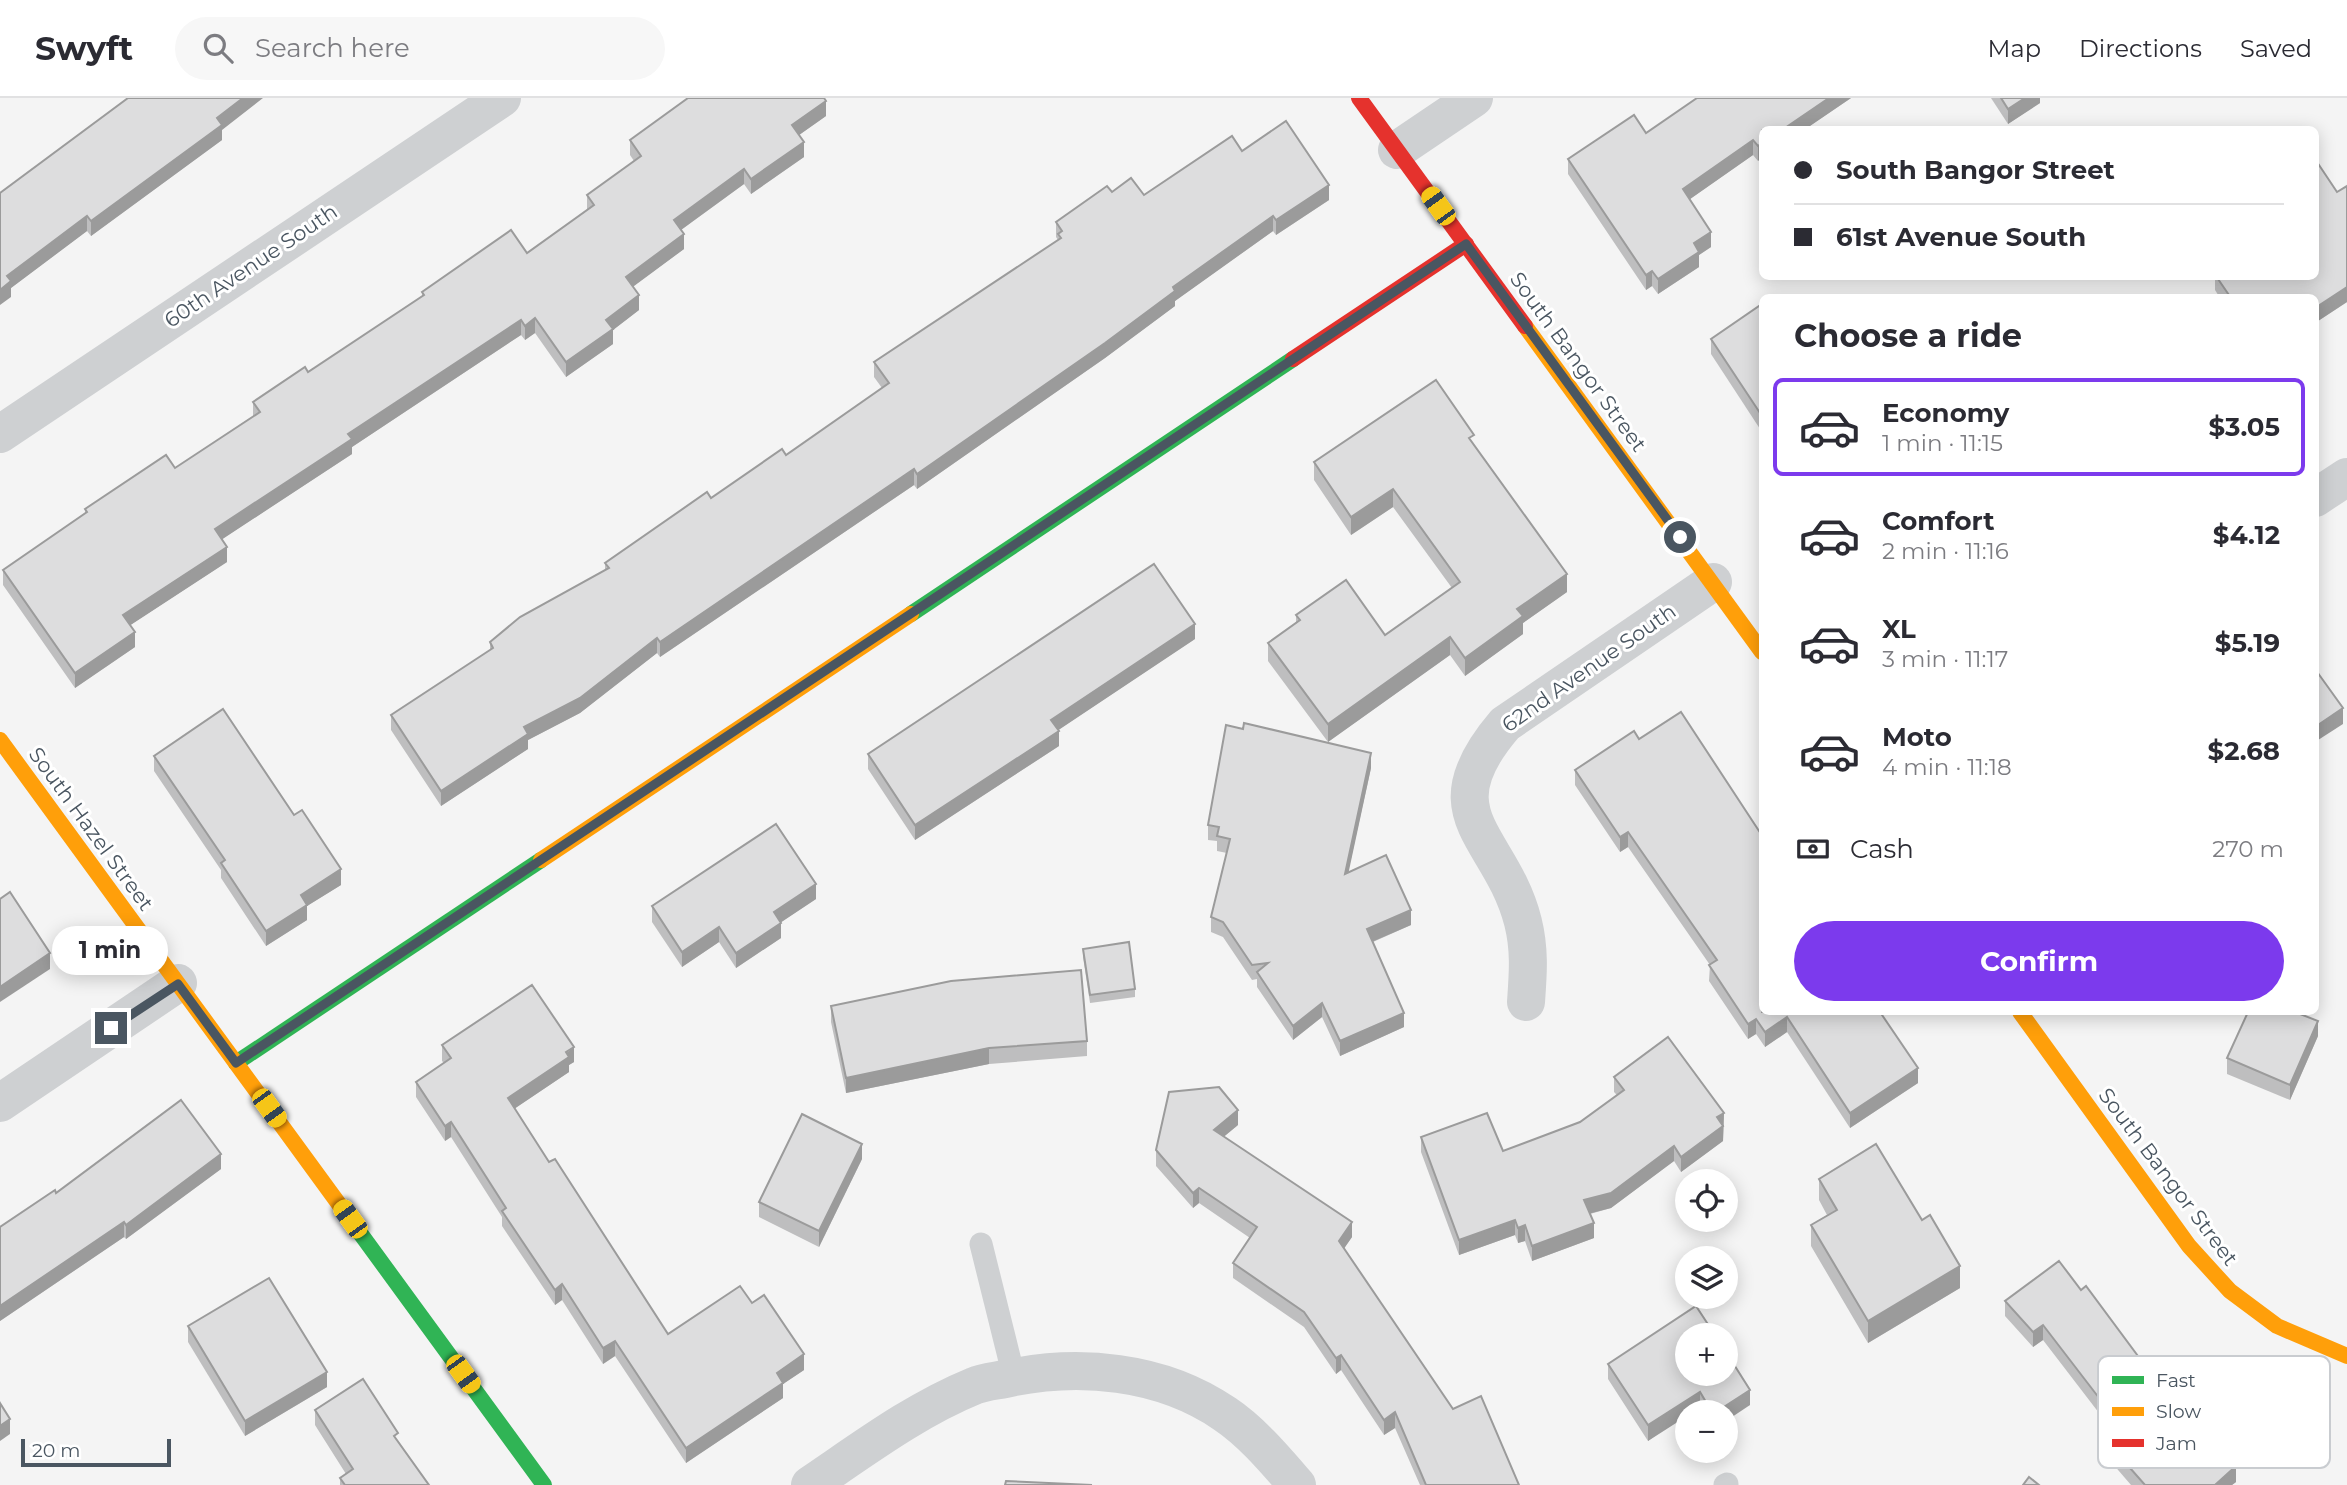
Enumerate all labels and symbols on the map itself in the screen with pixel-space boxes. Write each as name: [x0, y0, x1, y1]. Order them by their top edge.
car: [1418, 183, 1459, 229]
street label: 60th Avenue South: [160, 199, 342, 333]
street label: South Bangor Street: [1505, 267, 1652, 456]
route start: [1664, 521, 1696, 553]
street label: 62nd Avenue South: [1497, 598, 1680, 737]
street label: South Hazel Street: [24, 742, 159, 915]
callout: 1 min: [53, 926, 169, 976]
route end: [95, 1012, 127, 1044]
street label: South Bangor Street: [2093, 1083, 2243, 1270]
car: [249, 1085, 290, 1131]
car: [330, 1196, 371, 1242]
car: [443, 1351, 484, 1397]
legend: [2098, 1356, 2330, 1468]
text: Fast: [2156, 1369, 2196, 1392]
text: Slow: [2156, 1400, 2201, 1423]
text: Jam: [2155, 1432, 2197, 1455]
scale bar: [21, 1436, 172, 1468]

